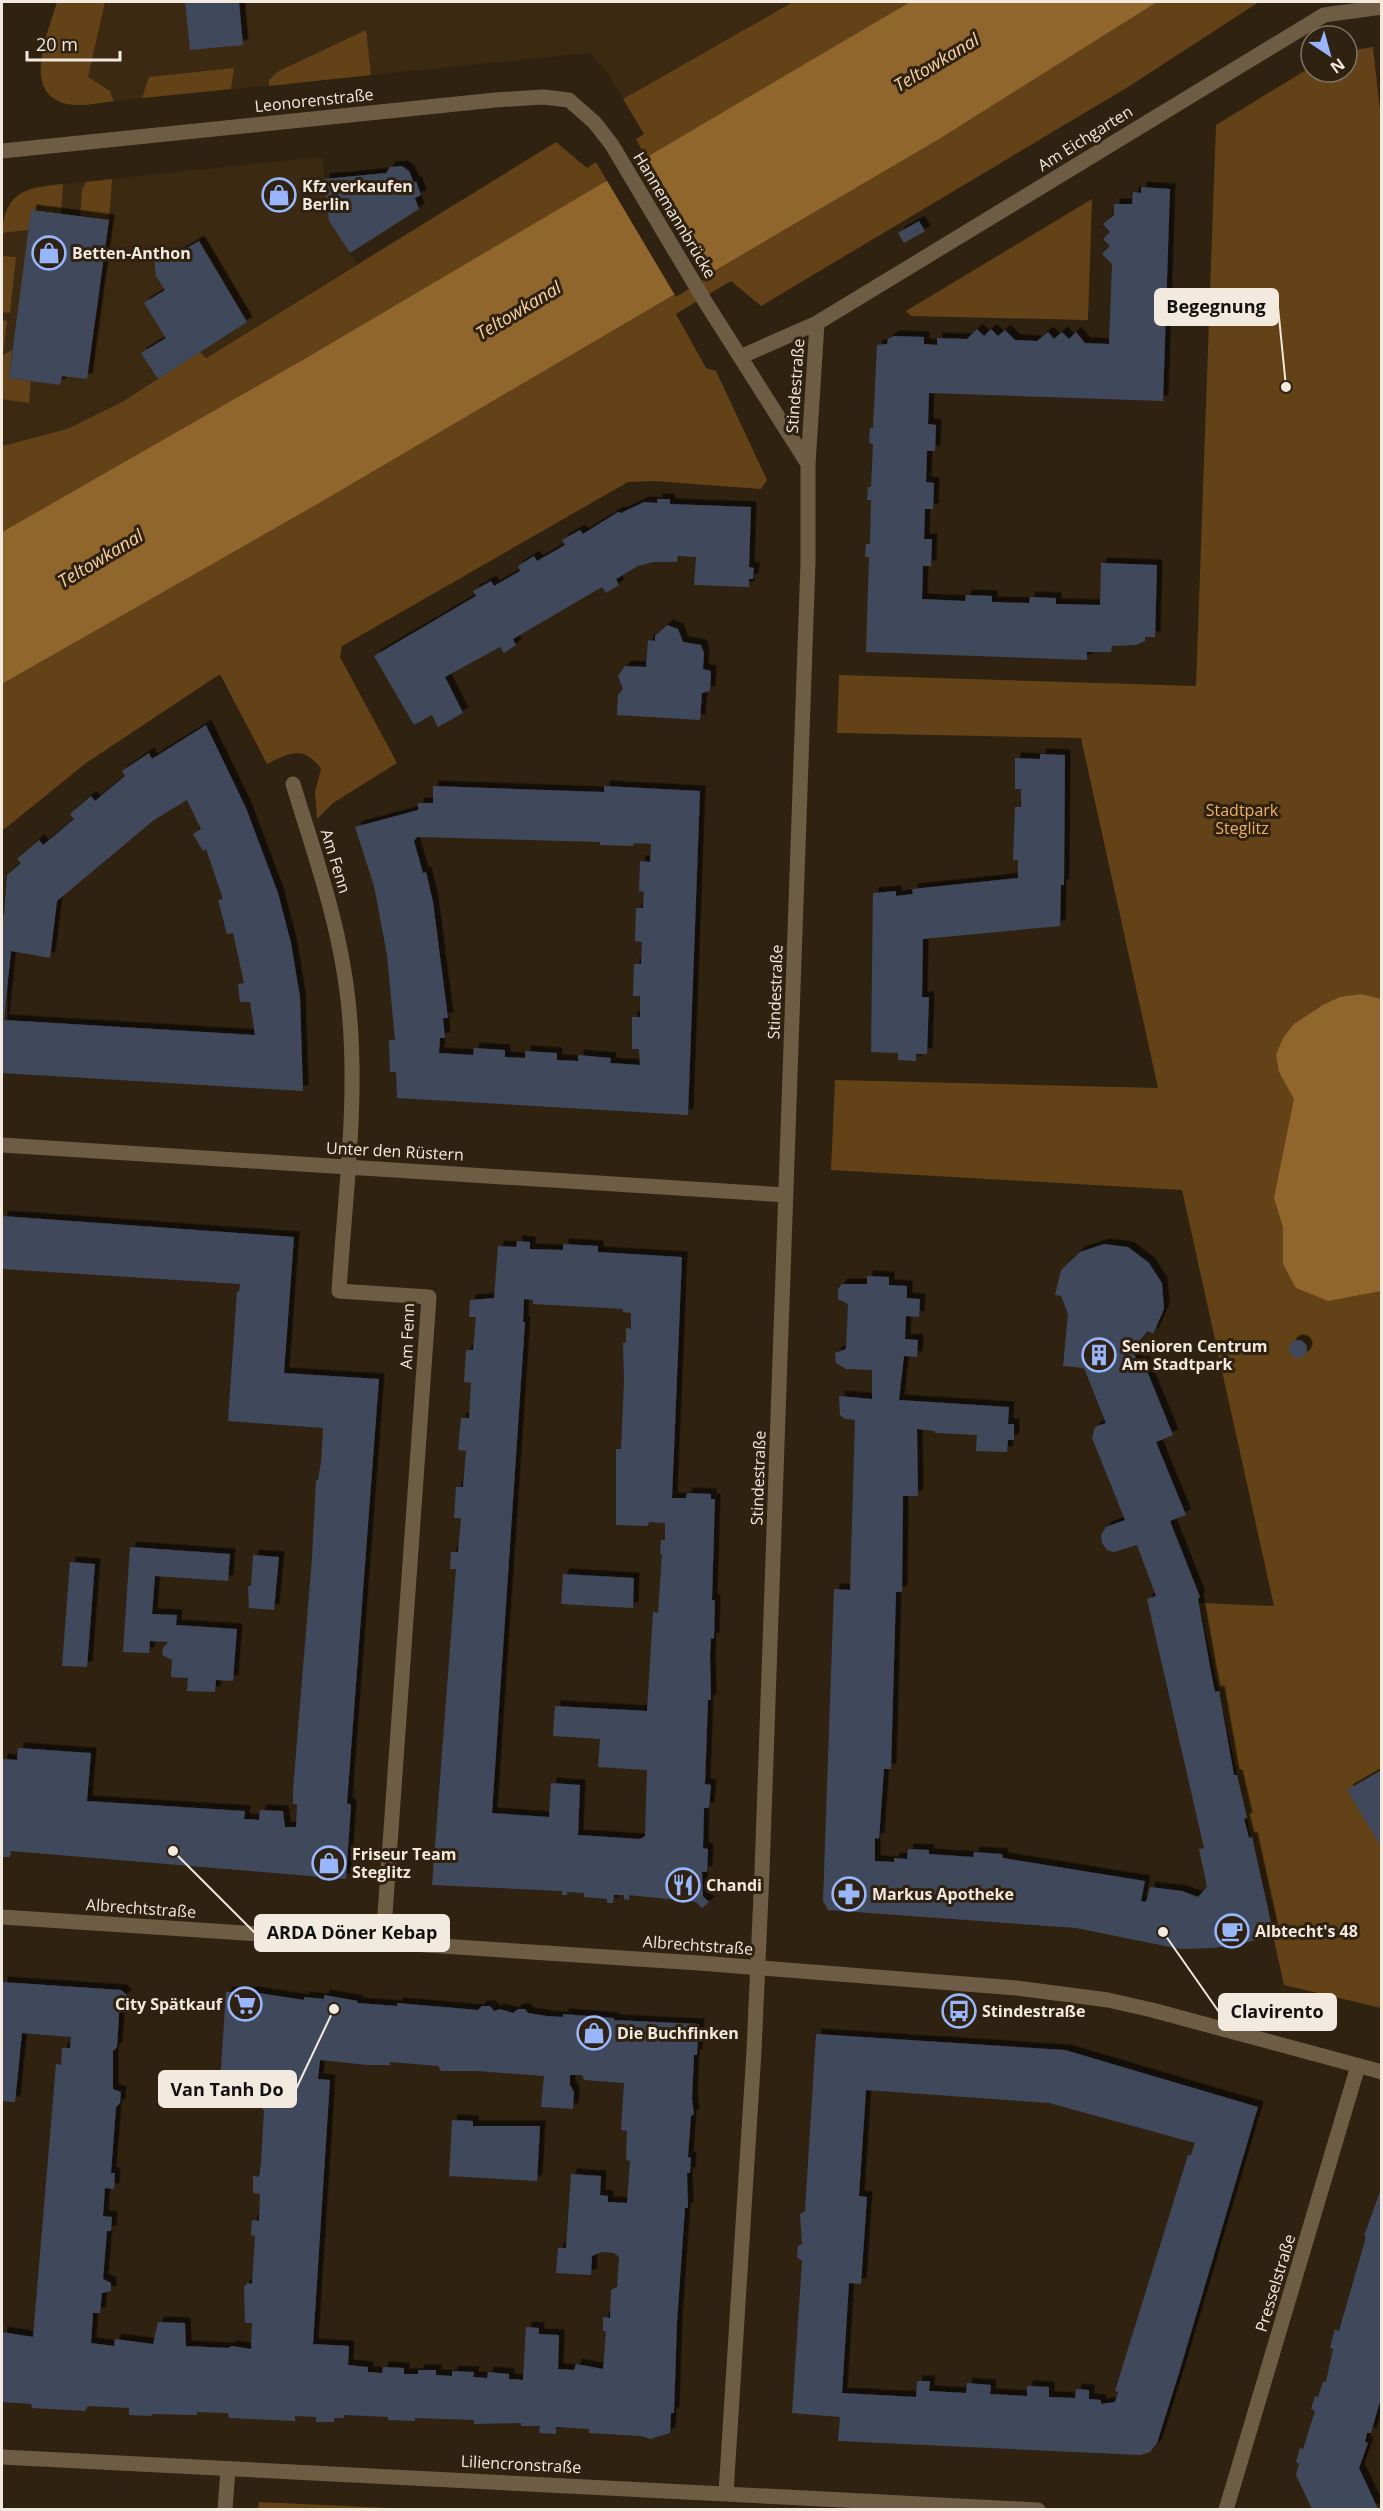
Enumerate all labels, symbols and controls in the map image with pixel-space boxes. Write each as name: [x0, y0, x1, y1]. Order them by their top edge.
scale bar: [27, 24, 120, 62]
north arrow: [1299, 24, 1359, 84]
water label: Teltowkanal: [889, 27, 983, 97]
text: 20 m: [36, 32, 78, 56]
text: N: [1326, 53, 1350, 79]
street label: Leonorenstraße: [253, 83, 375, 117]
street label: Am Eichgarten: [1033, 100, 1137, 176]
street label: Hannemannbrücke: [629, 148, 721, 282]
place label: Kfz verkaufen Berlin: [302, 175, 413, 215]
shop icon: Kfz verkaufen Berlin: [261, 177, 297, 213]
shop icon: Betten-Anthon: [31, 235, 67, 271]
place label: Betten-Anthon: [72, 242, 191, 264]
water label: Teltowkanal: [471, 275, 565, 345]
callout: Begegnung: [1155, 289, 1278, 325]
text: Begegnung: [1166, 294, 1266, 318]
street label: Stindestraße: [781, 338, 809, 434]
water label: Teltowkanal: [53, 523, 147, 593]
park label: Stadtpark Steglitz: [1206, 799, 1279, 839]
street label: Am Fenn: [316, 826, 356, 896]
street label: Stindestraße: [762, 944, 788, 1040]
street label: Unter den Rüstern: [326, 1136, 464, 1166]
street label: Am Fenn: [395, 1303, 419, 1369]
place label: Senioren Centrum Am Stadtpark: [1122, 1335, 1268, 1375]
building icon: Senioren Centrum Am Stadtpark: [1081, 1337, 1117, 1373]
street label: Stindestraße: [745, 1430, 771, 1526]
place label: Friseur Team Steglitz: [352, 1843, 456, 1883]
shop icon: Friseur Team Steglitz: [311, 1845, 347, 1881]
restaurant icon: Chandi: [665, 1867, 701, 1903]
place label: Chandi: [706, 1874, 762, 1896]
pharmacy icon: Markus Apotheke: [831, 1876, 867, 1912]
place label: Markus Apotheke: [872, 1883, 1014, 1905]
street label: Albrechtstraße: [85, 1893, 197, 1923]
cafe icon: Albtecht's 48: [1214, 1913, 1250, 1949]
callout: ARDA Döner Kebap: [255, 1915, 449, 1951]
text: ARDA Döner Kebap: [267, 1920, 437, 1944]
place label: Albtecht's 48: [1255, 1920, 1358, 1942]
street label: Albrechtstraße: [642, 1930, 754, 1960]
supermarket icon: City Spätkauf: [227, 1986, 263, 2022]
place label: City Spätkauf: [115, 1993, 223, 2015]
bus stop icon: Stindestraße: [941, 1993, 977, 2029]
callout: Clavirento: [1219, 1994, 1336, 2030]
text: Clavirento: [1230, 1999, 1324, 2023]
place label: Stindestraße: [982, 2000, 1085, 2022]
shop icon: Die Buchfinken: [576, 2015, 612, 2051]
place label: Die Buchfinken: [617, 2022, 739, 2044]
callout: Van Tanh Do: [159, 2071, 296, 2107]
text: Van Tanh Do: [170, 2077, 284, 2101]
street label: Presselstraße: [1250, 2231, 1300, 2335]
street label: Liliencronstraße: [460, 2450, 582, 2478]

